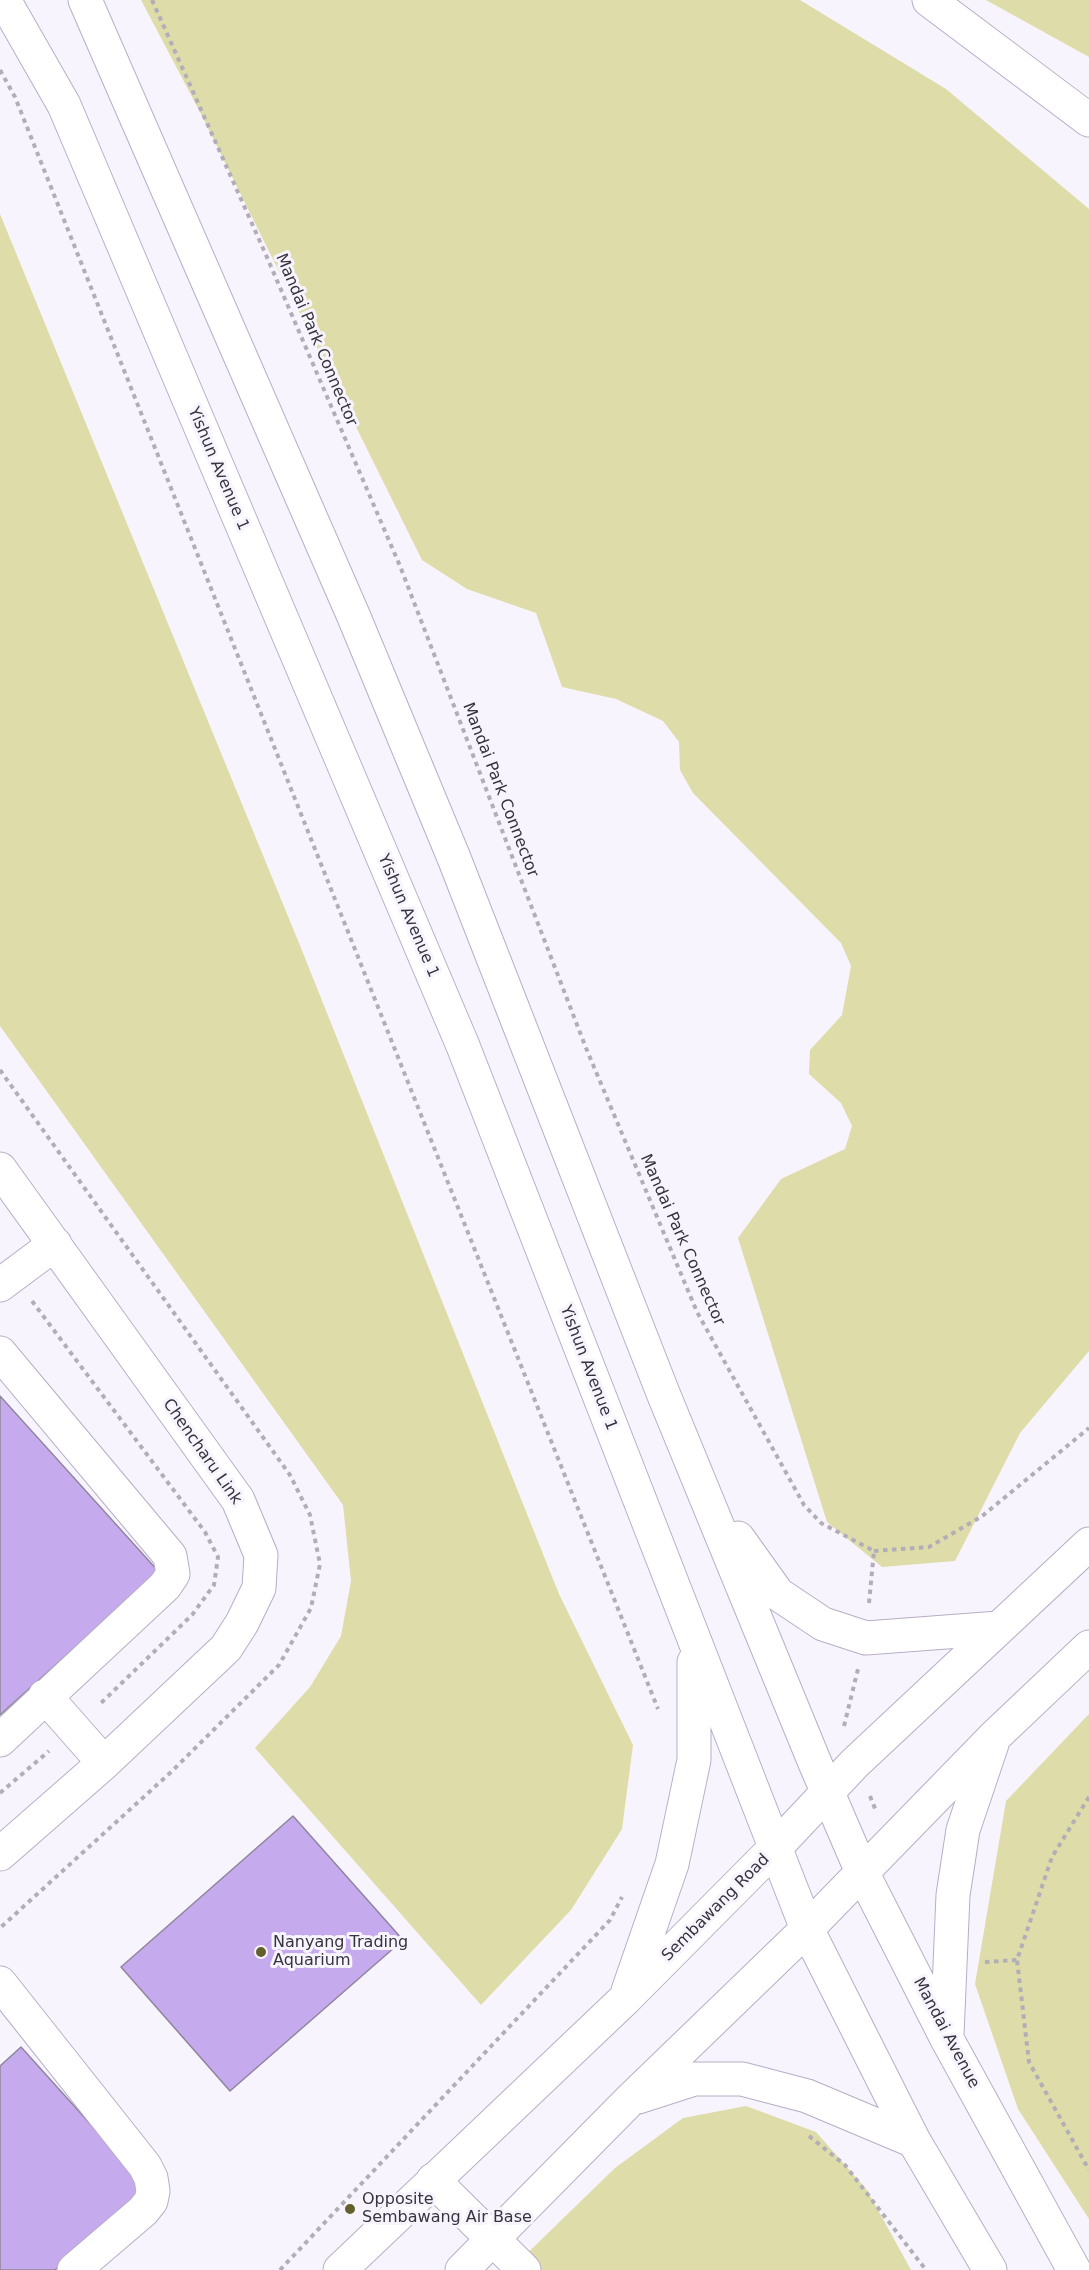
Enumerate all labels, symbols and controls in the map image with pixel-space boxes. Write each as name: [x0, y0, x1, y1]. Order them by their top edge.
street label: Mandai Park Connector: [271, 251, 361, 429]
street label: Yishun Avenue 1: [183, 404, 253, 534]
street label: Mandai Park Connector: [458, 700, 542, 880]
street label: Yishun Avenue 1: [373, 851, 443, 981]
street label: Mandai Park Connector: [636, 1151, 728, 1329]
street label: Yishun Avenue 1: [555, 1303, 621, 1433]
street label: Chencharu Link: [158, 1395, 246, 1509]
street label: Sembawang Road: [658, 1850, 774, 1966]
place label: Nanyang Trading Aquarium: [273, 1933, 408, 1971]
marker: Nanyang Trading Aquarium: [254, 1945, 268, 1959]
street label: Mandai Avenue: [909, 1974, 983, 2092]
place label: Opposite Sembawang Air Base: [362, 2190, 532, 2228]
marker: Opposite Sembawang Air Base: [343, 2202, 357, 2216]

